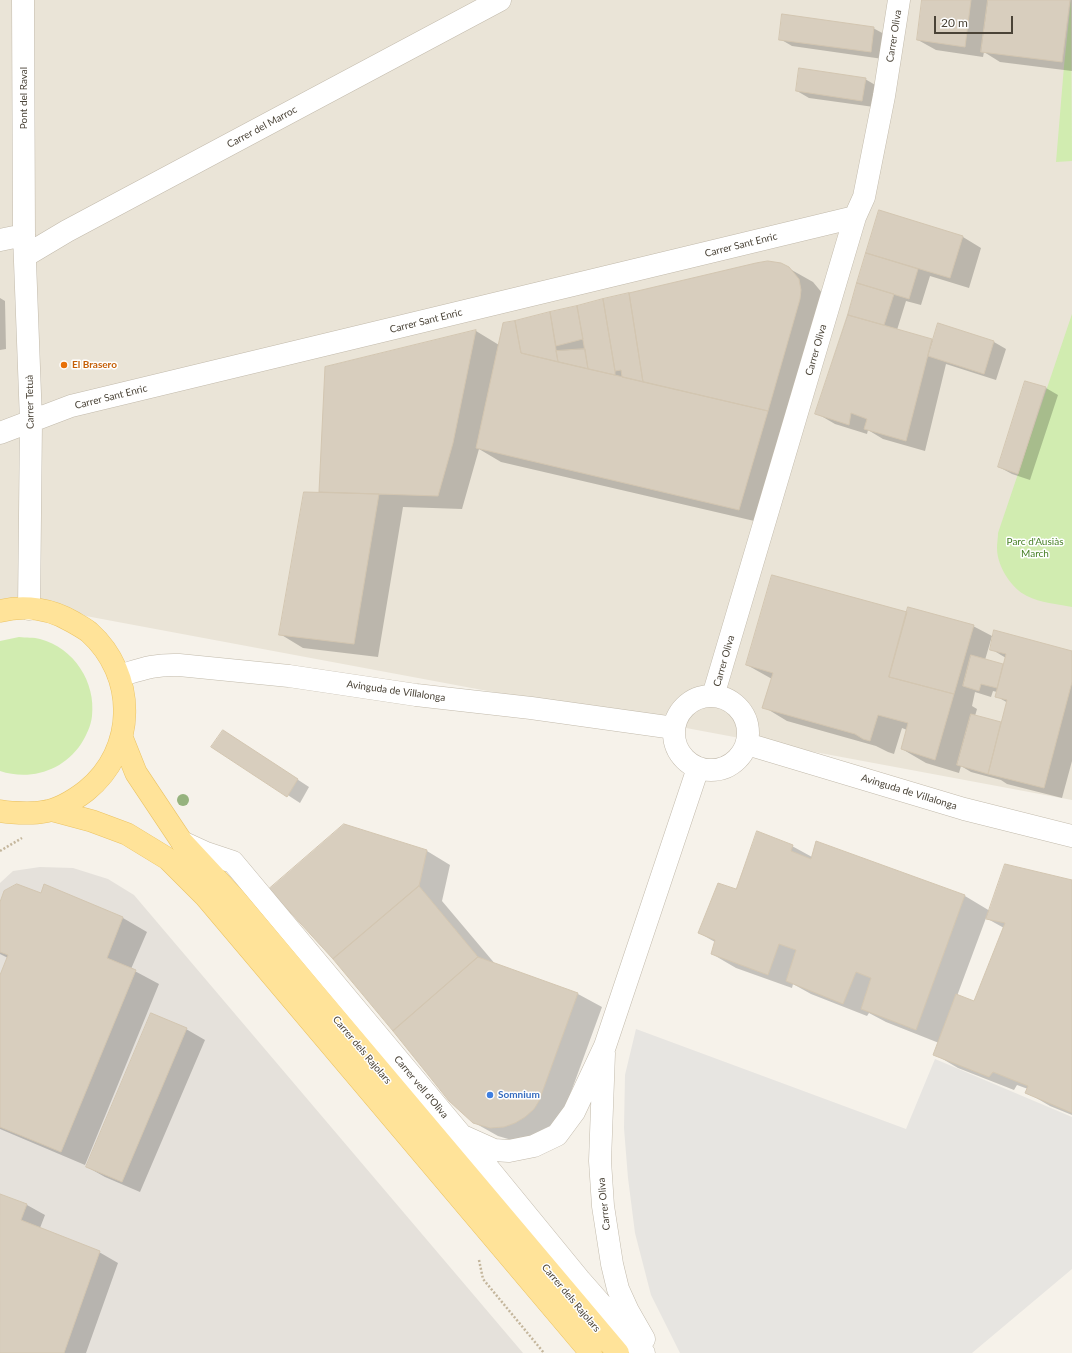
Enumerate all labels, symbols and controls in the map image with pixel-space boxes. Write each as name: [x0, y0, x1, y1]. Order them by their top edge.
scale bar: [936, 8, 1015, 34]
street label: Carrer Oliva: [884, 9, 904, 63]
text: 20 m: [941, 15, 968, 30]
street label: Pont del Raval: [18, 67, 30, 129]
street label: Carrer del Marroc: [225, 103, 299, 151]
street label: Carrer Sant Enric: [704, 230, 778, 260]
street label: Carrer Sant Enric: [389, 306, 463, 336]
street label: Carrer Oliva: [803, 323, 829, 377]
place label: El Brasero: [72, 359, 117, 371]
marker: El Brasero: [59, 360, 69, 370]
street label: Carrer Tetuà: [24, 375, 36, 429]
street label: Carrer Sant Enric: [74, 382, 148, 412]
park label: Parc d'Ausiàs March: [1007, 536, 1063, 560]
street label: Carrer Oliva: [711, 634, 737, 688]
street label: Avinguda de Villalonga: [346, 678, 446, 704]
street label: Avinguda de Villalonga: [860, 772, 958, 812]
street label: Carrer dels Rajolars: [330, 1014, 394, 1086]
street label: Carrer vell d'Oliva: [391, 1053, 451, 1121]
place label: Somnium: [498, 1089, 540, 1101]
marker: Somnium: [485, 1090, 495, 1100]
street label: Carrer Oliva: [595, 1177, 613, 1231]
street label: Carrer dels Rajolars: [539, 1262, 603, 1334]

